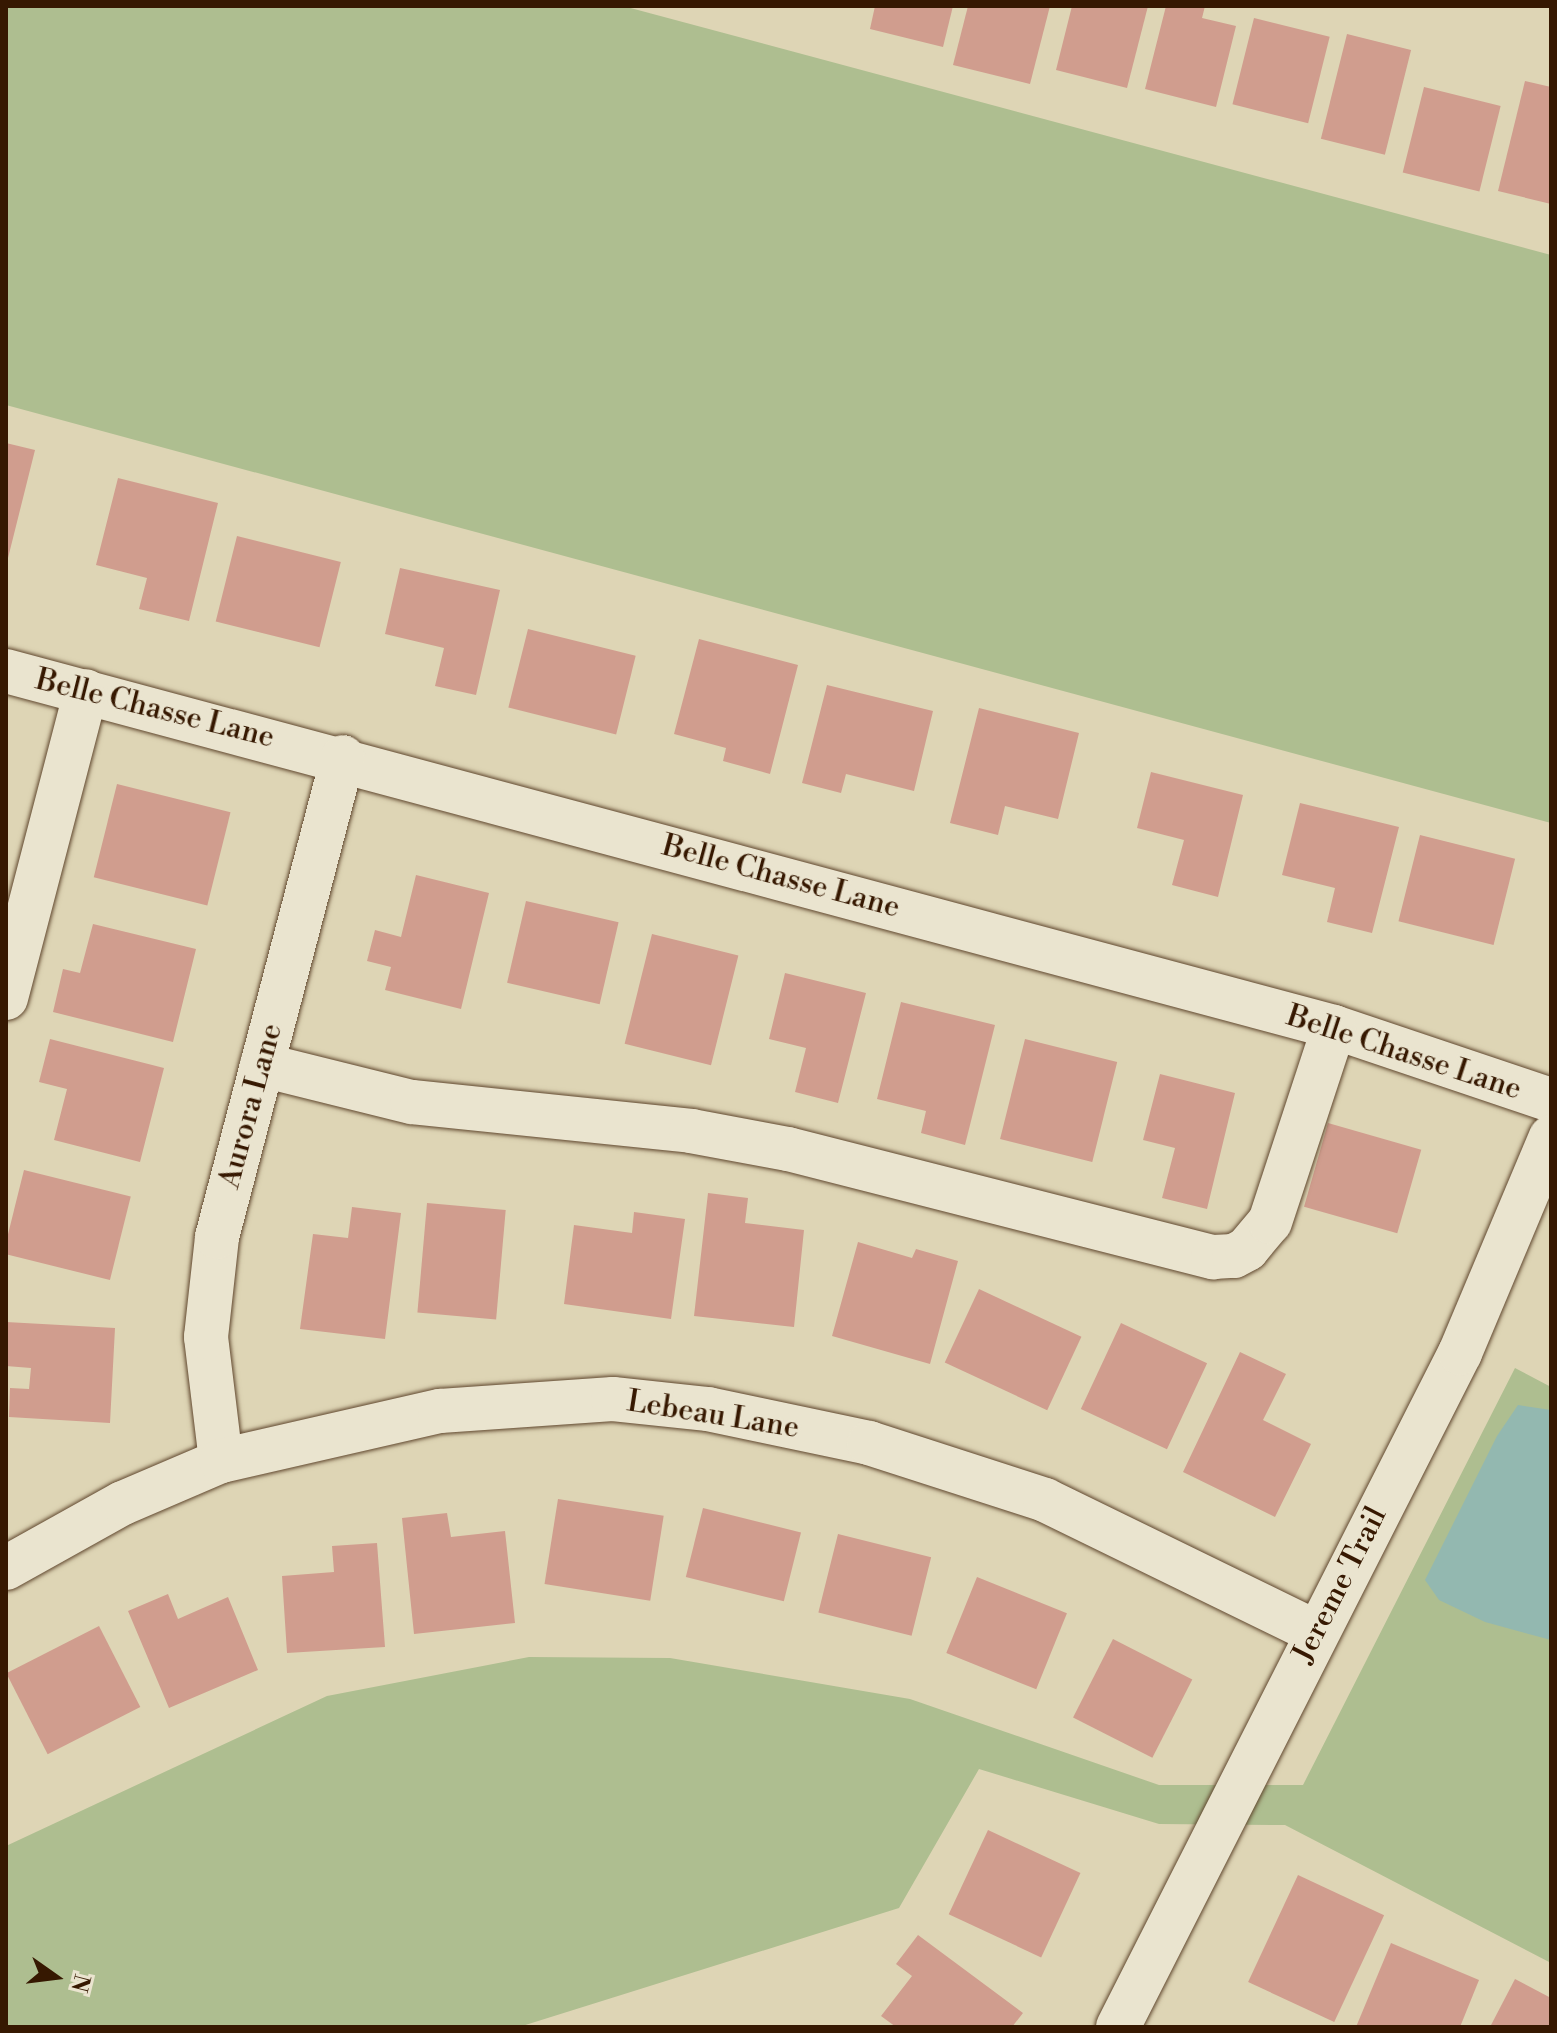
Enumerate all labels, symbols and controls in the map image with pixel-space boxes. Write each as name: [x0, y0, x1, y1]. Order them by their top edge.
street label: Belle Chasse Lane: [32, 662, 278, 756]
street label: Belle Chasse Lane: [658, 828, 904, 926]
street label: Belle Chasse Lane: [1282, 998, 1526, 1108]
street label: Aurora Lane: [212, 1020, 290, 1192]
street label: Lebeau Lane: [624, 1384, 802, 1446]
street label: Jereme Trail: [1285, 1501, 1395, 1669]
north arrow: [16, 1937, 96, 2017]
text: N: [65, 1971, 95, 1995]

